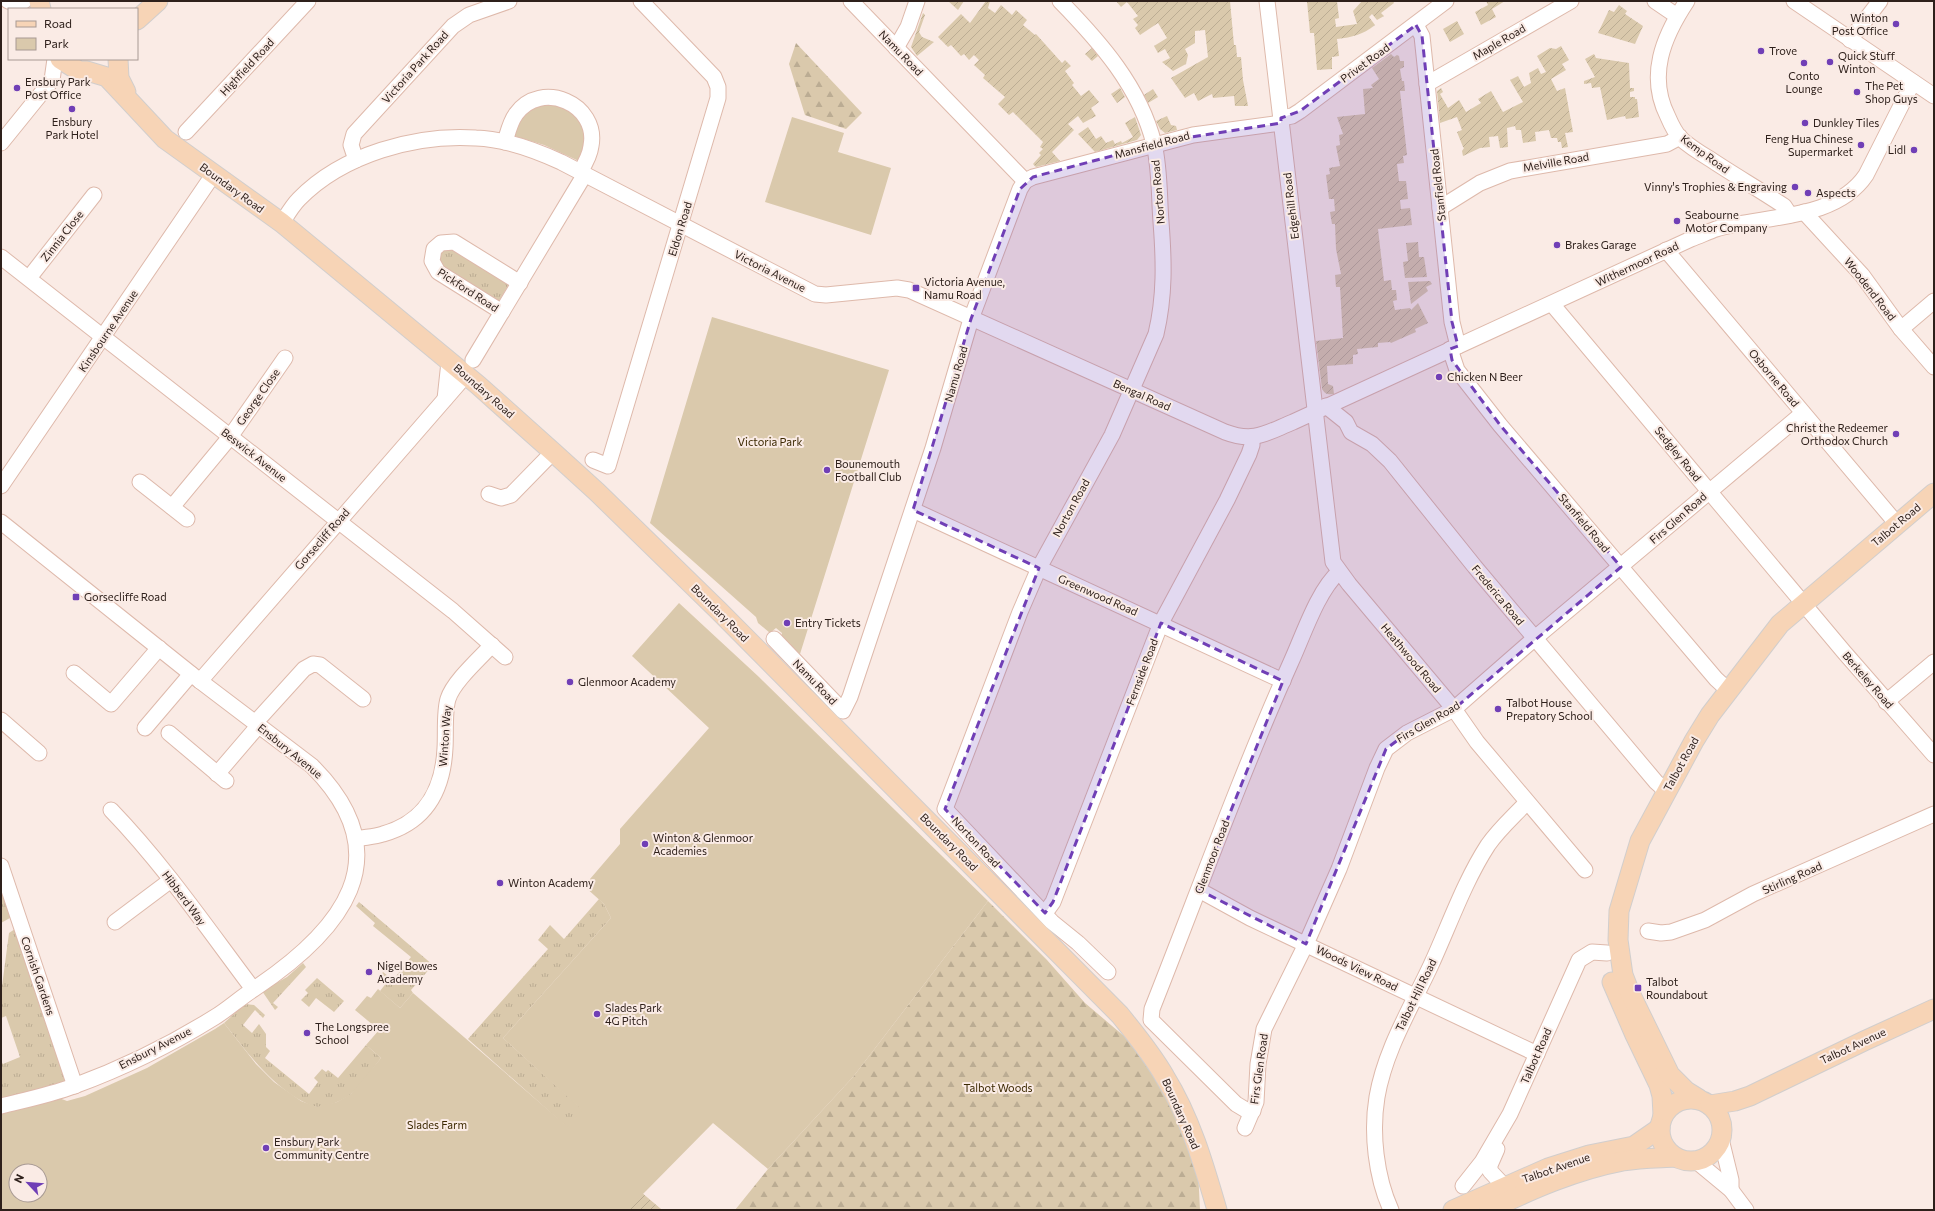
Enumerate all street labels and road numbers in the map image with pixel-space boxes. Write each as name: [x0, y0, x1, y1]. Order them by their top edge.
street label: Maple Road: [1470, 21, 1528, 62]
street label: Namu Road: [877, 27, 926, 78]
street label: Victoria Park Road: [379, 28, 450, 105]
street label: Highfield Road: [217, 35, 276, 98]
street label: Privet Road: [1338, 40, 1392, 85]
street label: Mansfield Road: [1113, 128, 1191, 161]
street label: Kemp Road: [1679, 132, 1732, 176]
street label: Stanfield Road: [1427, 148, 1448, 222]
street label: Melville Road: [1522, 149, 1590, 174]
street label: Norton Road: [1148, 159, 1167, 225]
street label: Boundary Road: [198, 160, 267, 215]
street label: Edgehill Road: [1280, 172, 1301, 240]
street label: Eldon Road: [665, 200, 694, 258]
street label: Zinnia Close: [38, 207, 86, 264]
street label: Withermoor Road: [1593, 239, 1680, 288]
street label: Victoria Avenue: [732, 247, 808, 294]
street label: Woodend Road: [1842, 255, 1899, 323]
street label: Pickford Road: [435, 265, 501, 314]
street label: Kinsbourne Avenue: [75, 287, 140, 374]
street label: Namu Road: [941, 344, 970, 403]
street label: Osborne Road: [1746, 346, 1802, 409]
street label: Boundary Road: [451, 361, 517, 420]
street label: George Close: [233, 366, 282, 428]
street label: Bengal Road: [1111, 376, 1173, 413]
street label: Sedgley Road: [1652, 424, 1704, 484]
street label: Beswick Avenue: [219, 425, 290, 484]
street label: Norton Road: [1049, 476, 1092, 539]
street label: Firs Glen Road: [1647, 489, 1709, 546]
street label: Stanfield Road: [1556, 491, 1613, 555]
street label: Talbot Road: [1869, 500, 1923, 549]
street label: Gorsecliff Road: [291, 505, 352, 572]
street label: Frederica Road: [1469, 562, 1527, 627]
street label: Greenwood Road: [1056, 571, 1140, 618]
street label: Boundary Road: [689, 581, 752, 644]
street label: Heathwood Road: [1379, 620, 1444, 695]
street label: Fernside Road: [1123, 637, 1160, 707]
street label: Berkeley Road: [1840, 649, 1896, 711]
street label: Namu Road: [791, 656, 840, 707]
street label: Firs Glen Road: [1394, 698, 1462, 745]
street label: Winton Way: [436, 704, 453, 767]
street label: Ensbury Avenue: [255, 721, 325, 781]
street label: Talbot Road: [1660, 734, 1701, 793]
street label: Boundary Road: [918, 810, 981, 873]
street label: Norton Road: [950, 814, 1003, 870]
street label: Glenmoor Road: [1192, 818, 1232, 896]
street label: Stirling Road: [1760, 859, 1824, 896]
street label: Hibberd Way: [160, 868, 209, 928]
street label: Cornish Gardens: [19, 935, 58, 1017]
street label: Woods View Road: [1314, 942, 1400, 993]
street label: Talbot Hill Road: [1392, 957, 1439, 1033]
street label: Ensbury Avenue: [116, 1024, 193, 1071]
street label: Talbot Avenue: [1818, 1025, 1888, 1066]
street label: Talbot Road: [1517, 1026, 1554, 1086]
street label: Firs Glen Road: [1247, 1033, 1270, 1105]
street label: Boundary Road: [1160, 1076, 1203, 1151]
street label: Talbot Avenue: [1520, 1150, 1592, 1185]

